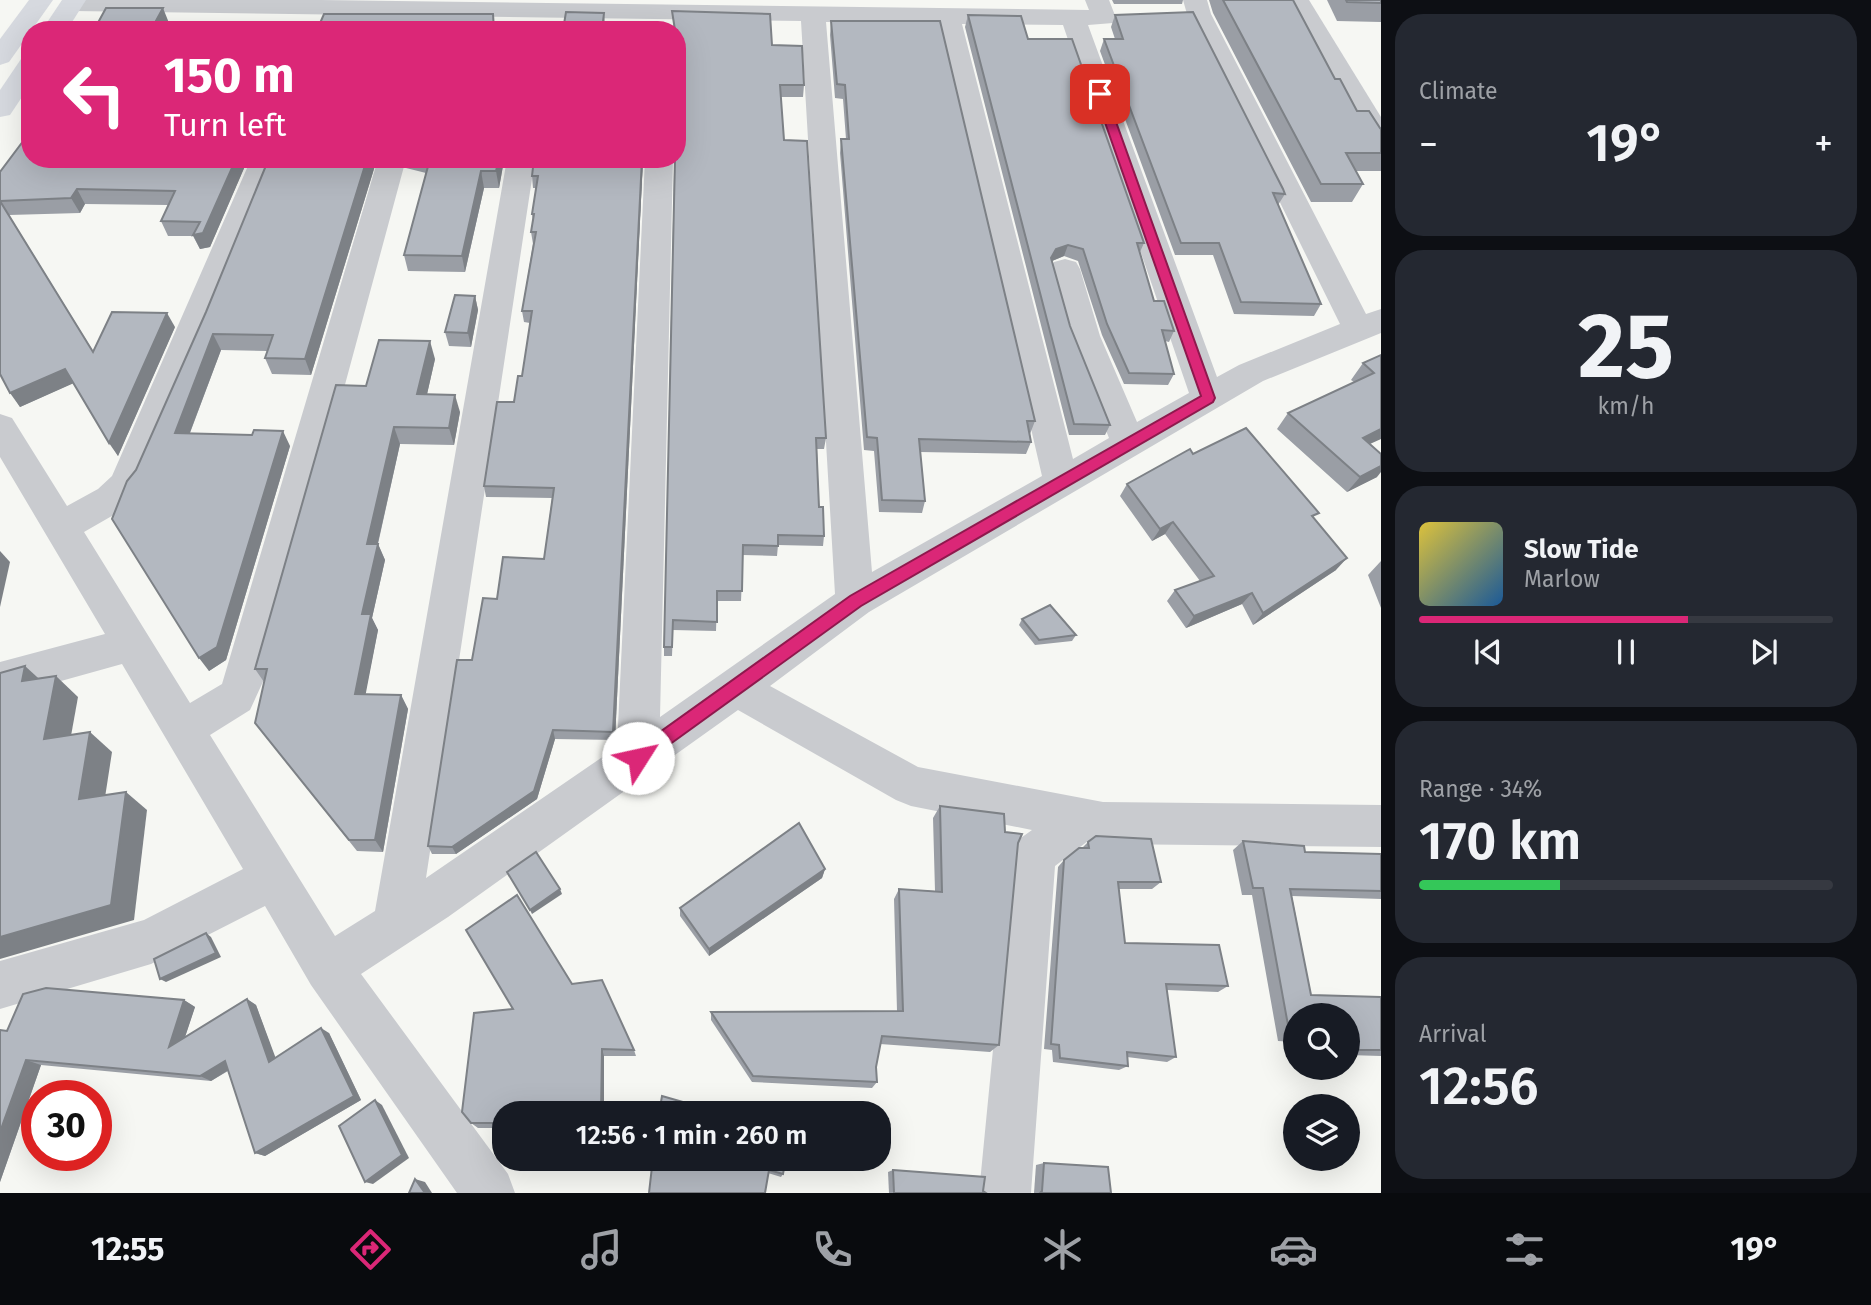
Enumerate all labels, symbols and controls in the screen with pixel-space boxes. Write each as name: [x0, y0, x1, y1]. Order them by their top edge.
text: 150 m: [164, 46, 295, 105]
icon: left: [49, 49, 140, 140]
pin: [1070, 64, 1130, 124]
icon: arrive: [1081, 75, 1119, 113]
text: Climate: [1419, 77, 1498, 105]
text: Turn left: [164, 106, 286, 144]
text: 19°: [1586, 112, 1666, 175]
text: −: [1419, 121, 1438, 167]
text: +: [1814, 121, 1833, 167]
text: 25: [1578, 292, 1674, 401]
text: km/h: [1598, 392, 1654, 420]
text: Slow Tide: [1524, 534, 1639, 565]
text: Marlow: [1524, 565, 1600, 593]
icon: previous: [1469, 633, 1507, 671]
icon: pause: [1607, 633, 1645, 671]
icon: next: [1745, 633, 1783, 671]
position arrow: [601, 721, 675, 795]
text: Range · 34%: [1419, 775, 1542, 803]
text: 170 km: [1419, 810, 1581, 873]
map controls: [1283, 1003, 1360, 1171]
button: search: [1283, 1003, 1360, 1080]
text: Arrival: [1419, 1020, 1486, 1048]
text: 12:56: [1419, 1055, 1539, 1118]
speed limit sign: 30: [21, 1080, 112, 1171]
button: layers: [1283, 1094, 1360, 1171]
text: 12:56 · 1 min · 260 m: [576, 1120, 807, 1151]
icon: directions: [346, 1225, 395, 1274]
icon: music: [577, 1225, 626, 1274]
icon: phone: [808, 1225, 857, 1274]
icon: climate: [1038, 1225, 1087, 1274]
icon: car: [1269, 1225, 1318, 1274]
icon: filters: [1500, 1225, 1549, 1274]
text: 12:55: [91, 1230, 164, 1268]
text: 19°: [1731, 1230, 1780, 1268]

